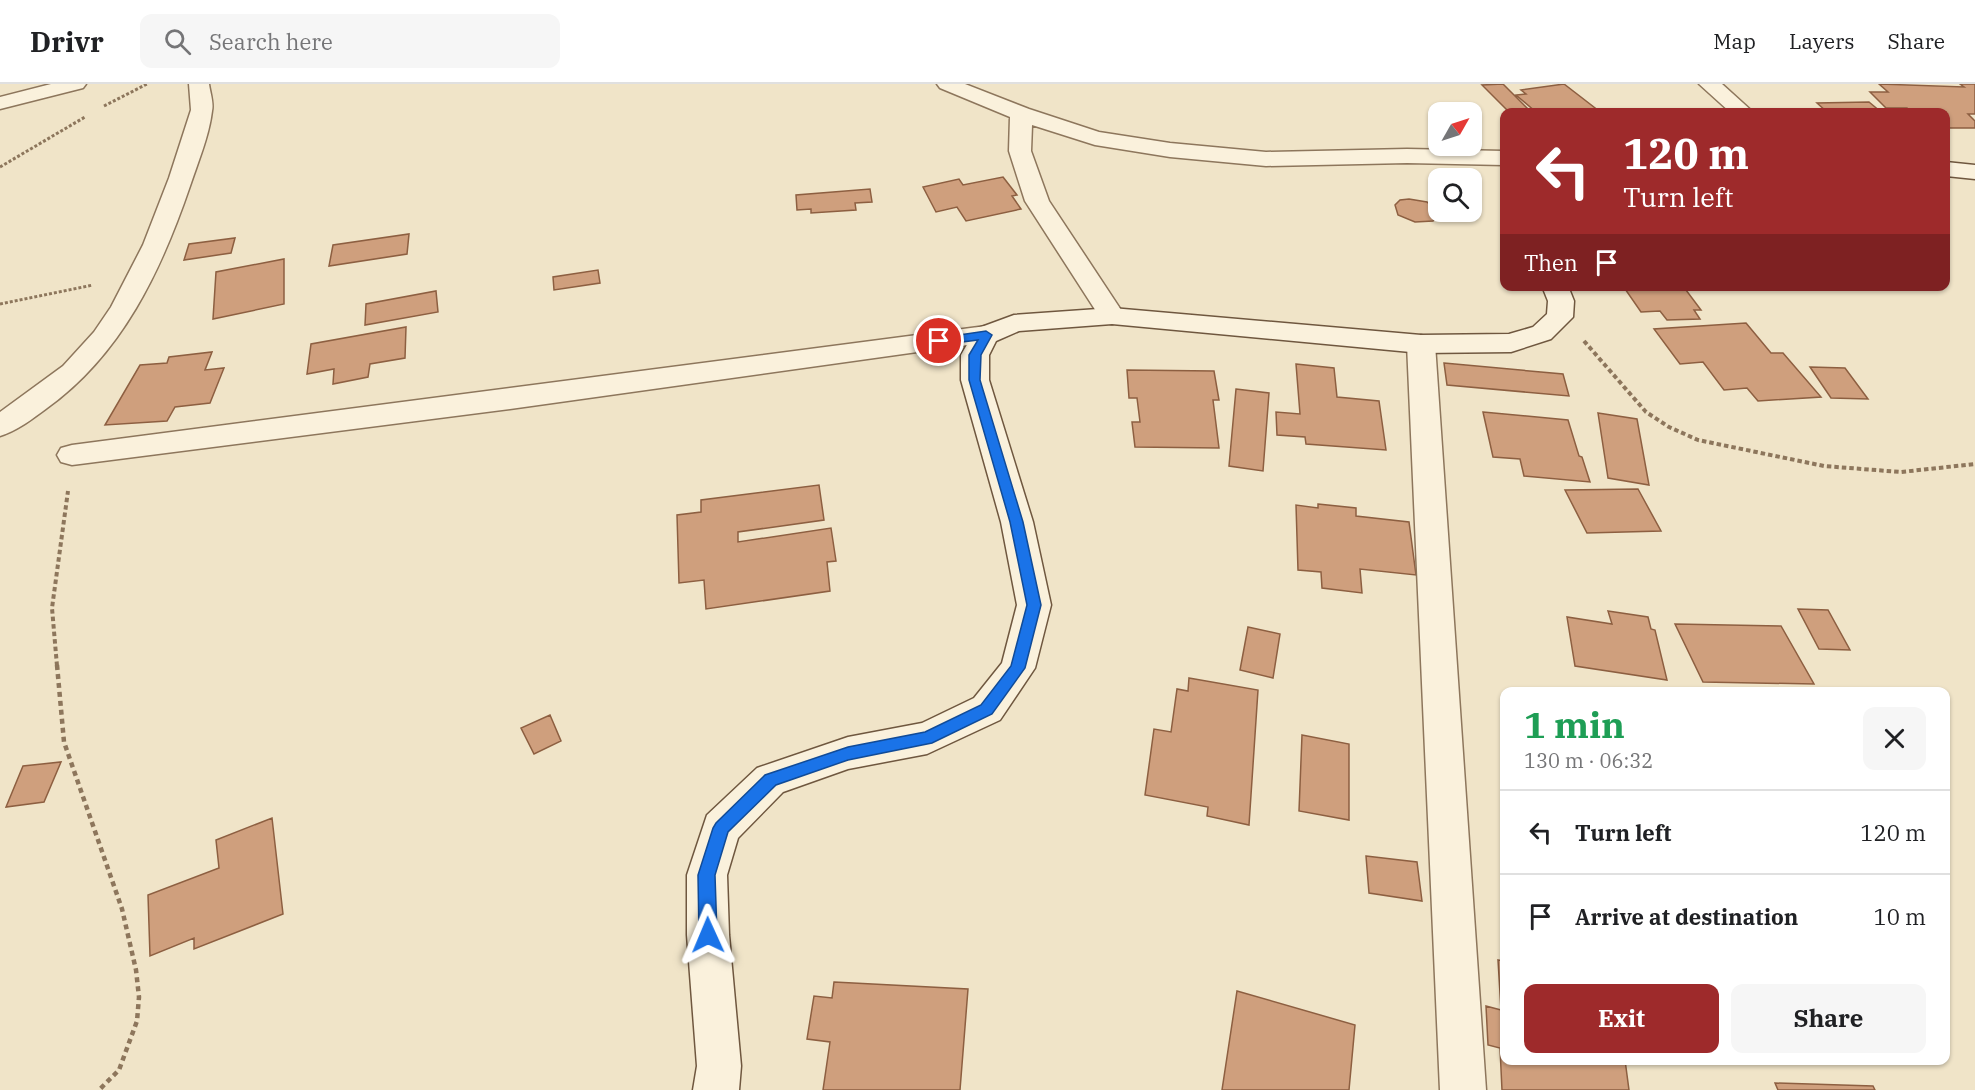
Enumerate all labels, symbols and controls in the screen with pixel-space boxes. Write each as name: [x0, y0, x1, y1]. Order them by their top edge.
search box: [140, 14, 560, 68]
text: Drivr: [30, 23, 104, 60]
icon: search: [161, 25, 194, 58]
text: Search here: [209, 27, 333, 56]
text: Map: [1713, 27, 1756, 55]
text: Layers: [1789, 27, 1855, 55]
text: Share: [1888, 27, 1945, 55]
north arrow: [1428, 102, 1482, 156]
map controls: [1428, 102, 1482, 222]
text: 120 m: [1623, 126, 1749, 181]
icon: left: [1524, 132, 1602, 210]
button: search: [1428, 168, 1482, 222]
text: Turn left: [1623, 179, 1734, 214]
icon: arrive: [1590, 246, 1623, 279]
text: Then: [1524, 248, 1578, 277]
pin: [913, 315, 964, 366]
icon: arrive: [922, 324, 955, 357]
text: 1 min: [1524, 701, 1625, 748]
button: close: [1863, 707, 1926, 770]
text: 130 m · 06:32: [1524, 747, 1653, 774]
icon: left: [1524, 816, 1557, 849]
text: Turn left: [1575, 818, 1671, 847]
text: 120 m: [1860, 818, 1926, 847]
icon: arrive: [1524, 900, 1557, 933]
text: Arrive at destination: [1575, 902, 1798, 931]
text: 10 m: [1874, 902, 1926, 931]
position arrow: [676, 903, 740, 967]
button: Exit: [1524, 984, 1719, 1053]
button: Share: [1731, 984, 1926, 1053]

